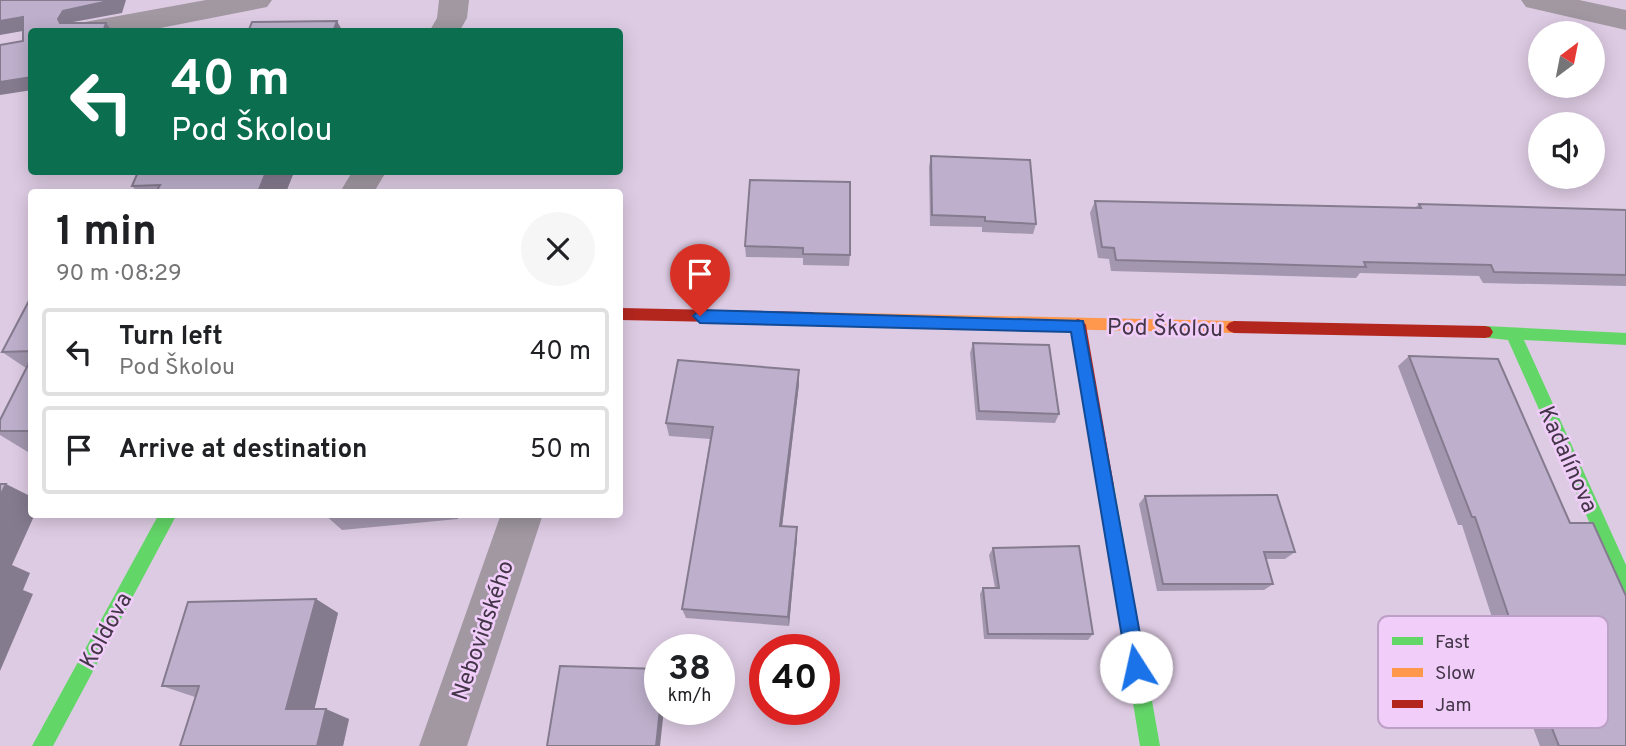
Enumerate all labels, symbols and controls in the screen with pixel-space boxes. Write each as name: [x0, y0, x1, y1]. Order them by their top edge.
north arrow: [1528, 21, 1605, 98]
map controls: [1528, 21, 1605, 189]
text: 40 m: [171, 51, 290, 113]
icon: left: [56, 56, 147, 147]
text: Pod Školou: [171, 112, 332, 152]
button: sound: [1528, 112, 1605, 189]
text: 1 min: [56, 207, 157, 260]
button: close: [521, 212, 595, 286]
pin: [670, 244, 730, 316]
icon: arrive: [681, 255, 719, 293]
text: 90 m · 08:29: [56, 260, 182, 289]
street label: Pod Školou: [1107, 312, 1223, 345]
text: Turn left: [119, 321, 223, 354]
icon: left: [60, 333, 98, 371]
text: 40 m: [530, 336, 591, 369]
text: Pod Školou: [119, 354, 235, 383]
street label: Kadalínova: [1530, 402, 1603, 518]
icon: arrive: [60, 431, 98, 469]
text: Arrive at destination: [119, 434, 367, 467]
text: 50 m: [530, 434, 591, 467]
street label: Nebovidského: [447, 557, 522, 705]
street label: Koldova: [74, 588, 140, 674]
legend: [1378, 616, 1608, 728]
position arrow: [1099, 630, 1173, 704]
text: Fast: [1435, 631, 1470, 655]
speed limit sign: 40: [749, 634, 840, 725]
text: 38: [668, 648, 711, 692]
text: Slow: [1435, 662, 1475, 686]
text: km/h: [668, 685, 711, 708]
text: Jam: [1435, 694, 1472, 718]

